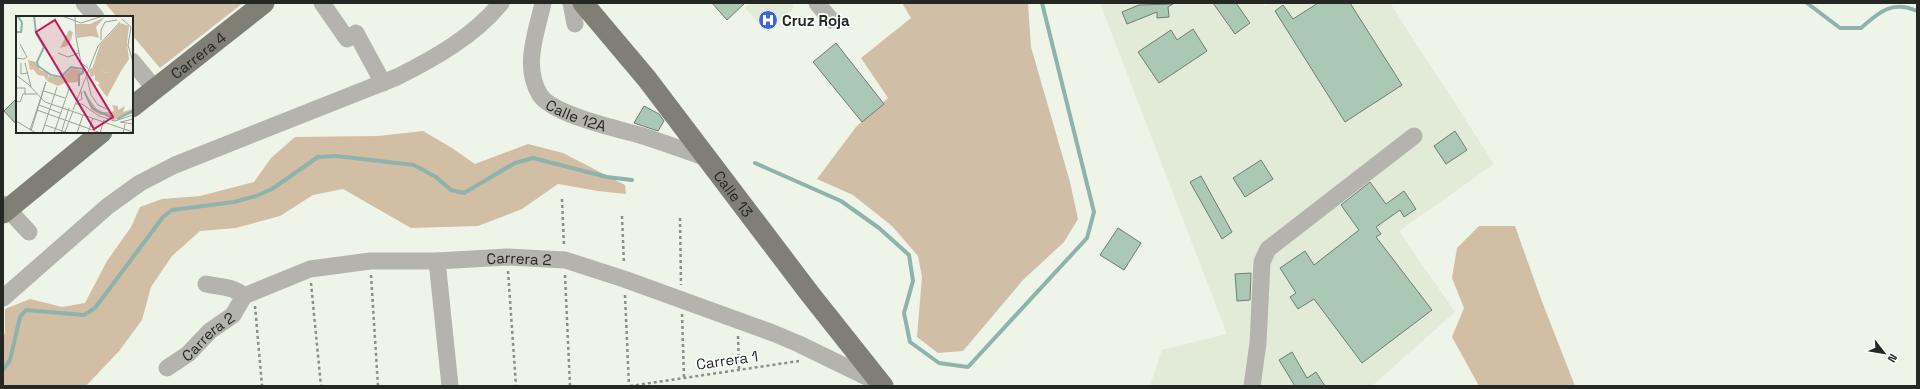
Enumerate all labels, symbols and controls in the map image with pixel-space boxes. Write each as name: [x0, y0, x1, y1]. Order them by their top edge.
hospital icon: Cruz Roja: [757, 9, 779, 31]
place label: Cruz Roja: [782, 11, 850, 30]
inset map: [16, 16, 133, 133]
street label: Carrera 4: [166, 27, 230, 83]
street label: Calle 12A: [542, 95, 609, 135]
street label: Calle 13: [710, 166, 758, 221]
street label: Carrera 2: [486, 247, 552, 269]
street label: Carrera 2: [178, 307, 238, 365]
north arrow: [1864, 333, 1904, 373]
street label: Carrera 1: [695, 346, 759, 374]
text: N: [1885, 351, 1900, 365]

